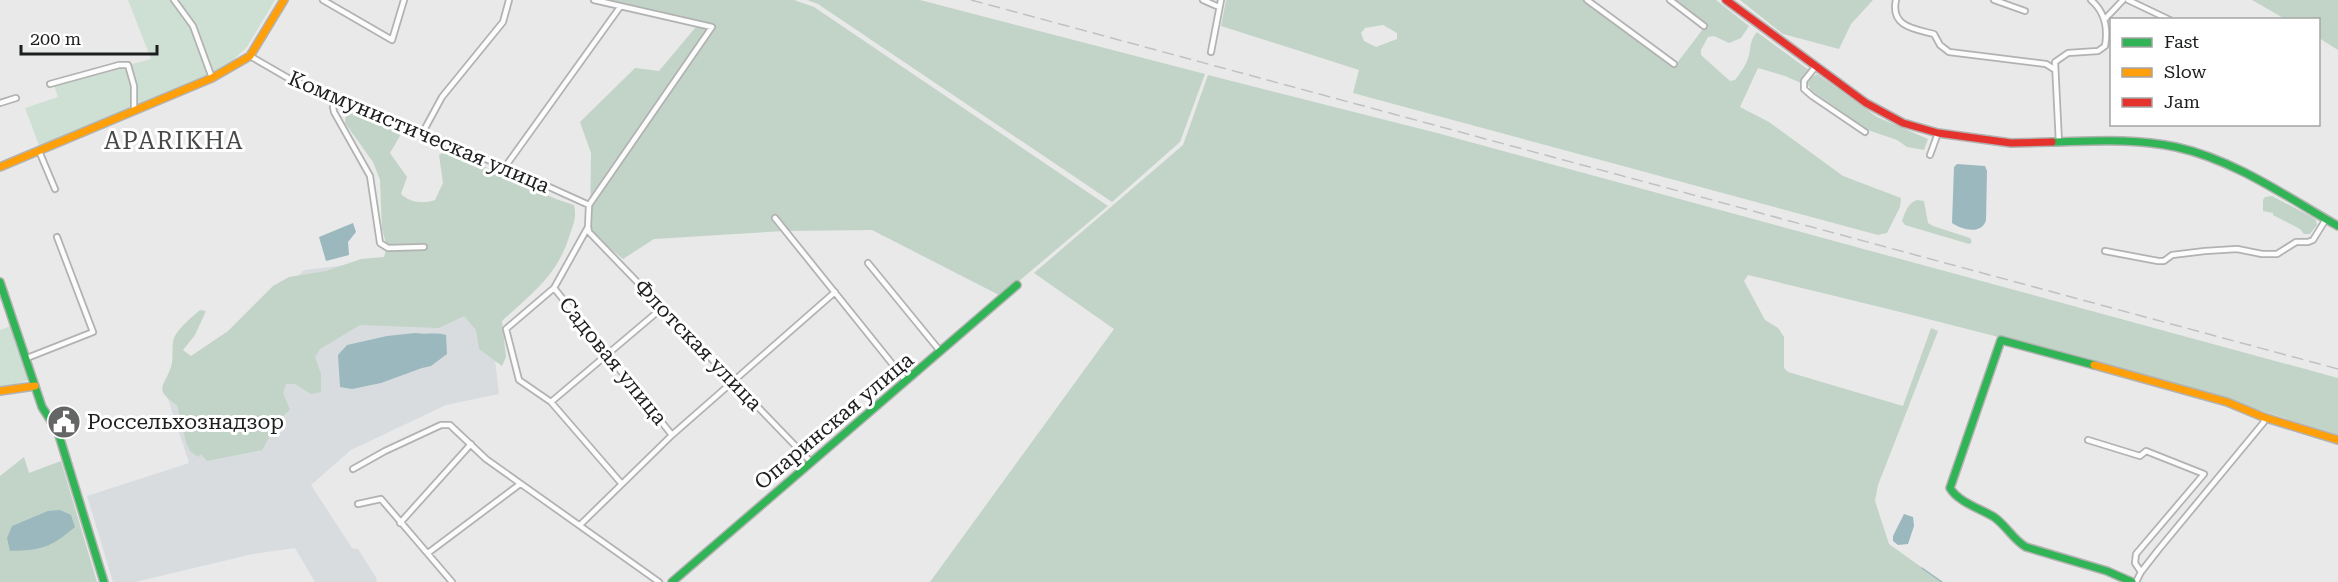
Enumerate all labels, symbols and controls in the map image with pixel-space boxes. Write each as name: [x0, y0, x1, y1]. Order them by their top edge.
scale bar: [21, 18, 158, 56]
legend: [2110, 18, 2320, 126]
text: 200 m: [30, 28, 81, 49]
text: Fast: [2164, 31, 2199, 52]
text: Slow: [2164, 61, 2206, 82]
street label: Коммунистическая улица: [285, 66, 554, 198]
text: Jam: [2164, 91, 2200, 112]
district label: APARIKHA: [104, 127, 244, 155]
street label: Флотская улица: [629, 274, 767, 416]
street label: Садовая улица: [554, 292, 672, 430]
street label: Опаринская улица: [750, 347, 919, 494]
public building icon: Россельхознадзор: [46, 404, 82, 440]
place label: Россельхознадзор: [87, 410, 284, 434]

